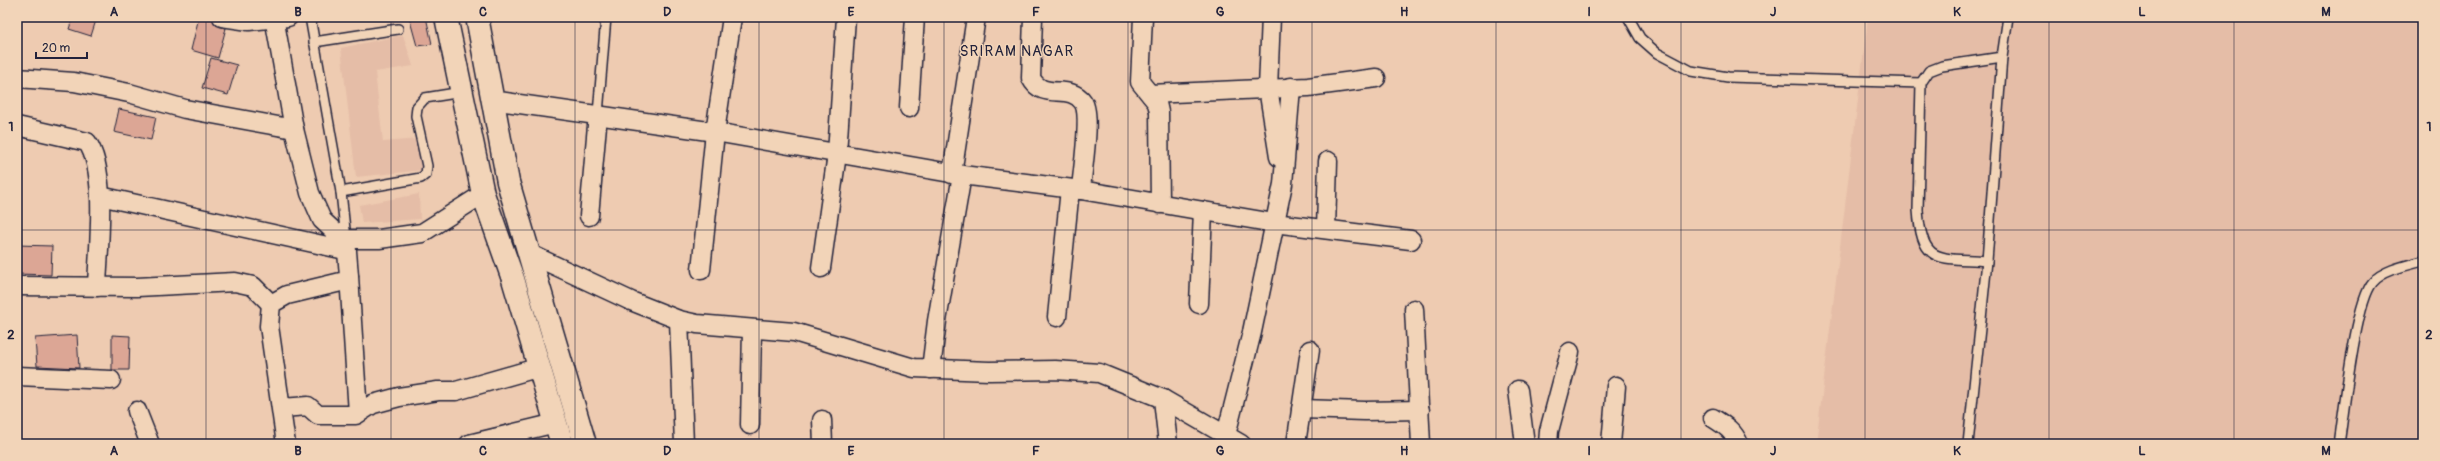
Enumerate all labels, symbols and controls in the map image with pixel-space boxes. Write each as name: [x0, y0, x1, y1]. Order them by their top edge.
text: A: [110, 4, 119, 20]
text: B: [294, 4, 302, 20]
text: C: [479, 4, 487, 20]
text: D: [663, 4, 671, 20]
text: E: [848, 4, 855, 20]
text: F: [1032, 4, 1040, 20]
text: G: [1216, 4, 1225, 20]
text: H: [1400, 4, 1408, 20]
text: I: [1587, 4, 1591, 20]
text: J: [1770, 4, 1776, 20]
text: K: [1953, 4, 1961, 20]
text: L: [2138, 4, 2146, 20]
text: M: [2321, 4, 2331, 20]
scale bar: [36, 34, 87, 60]
text: 20 m: [42, 41, 71, 56]
district label: SRIRAM NAGAR: [960, 42, 1074, 61]
text: 1: [8, 119, 14, 135]
text: 1: [2426, 119, 2432, 135]
text: 2: [7, 327, 15, 343]
text: 2: [2425, 327, 2433, 343]
text: A: [110, 443, 119, 459]
text: B: [294, 443, 302, 459]
text: C: [479, 443, 487, 459]
text: D: [663, 443, 671, 459]
text: E: [848, 443, 855, 459]
text: F: [1032, 443, 1040, 459]
text: G: [1216, 443, 1225, 459]
text: H: [1400, 443, 1408, 459]
text: I: [1587, 443, 1591, 459]
text: J: [1770, 443, 1776, 459]
text: K: [1953, 443, 1961, 459]
text: L: [2138, 443, 2146, 459]
text: M: [2321, 443, 2331, 459]

